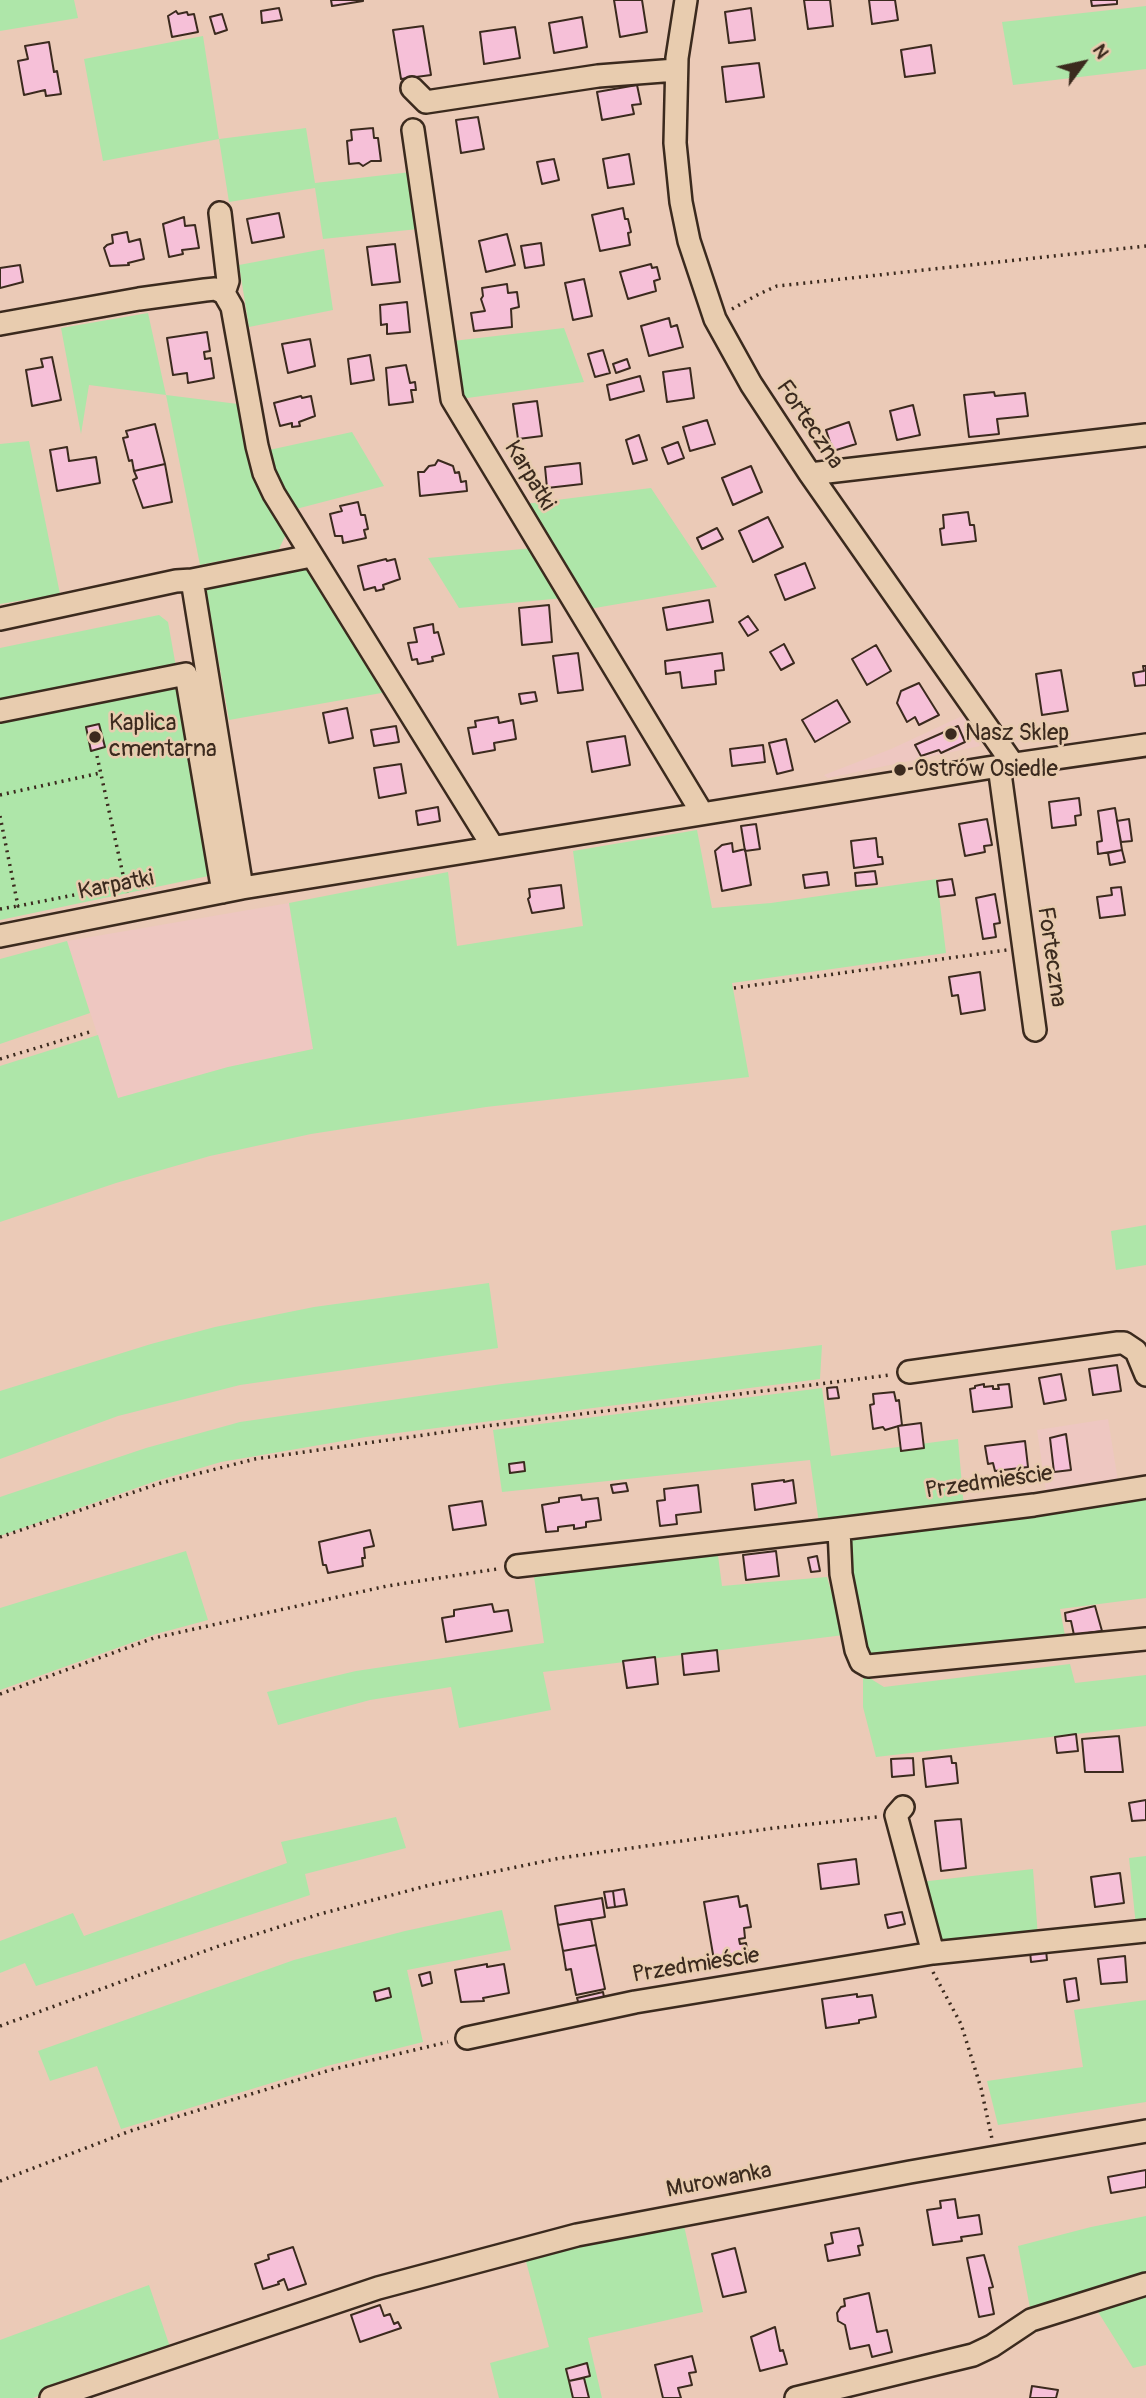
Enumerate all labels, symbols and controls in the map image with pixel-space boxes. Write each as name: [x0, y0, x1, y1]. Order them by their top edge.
north arrow: [1048, 28, 1118, 98]
text: N: [1087, 40, 1114, 63]
street label: Forteczna: [769, 375, 849, 475]
street label: Karpatki: [497, 436, 561, 516]
place label: Kaplica cmentarna: [109, 710, 217, 764]
place label: Nasz Sklep: [965, 720, 1069, 748]
marker: Nasz Sklep: [943, 726, 959, 742]
marker: Kaplica cmentarna: [87, 729, 103, 745]
place label: Ostrów Osiedle: [914, 756, 1058, 784]
marker: Ostrów Osiedle: [892, 762, 908, 778]
street label: Karpatki: [76, 865, 156, 907]
street label: Forteczna: [1030, 905, 1072, 1009]
street label: Przedmieście: [924, 1460, 1054, 1506]
street label: Przedmieście: [630, 1942, 762, 1990]
street label: Murowanka: [664, 2157, 774, 2205]

